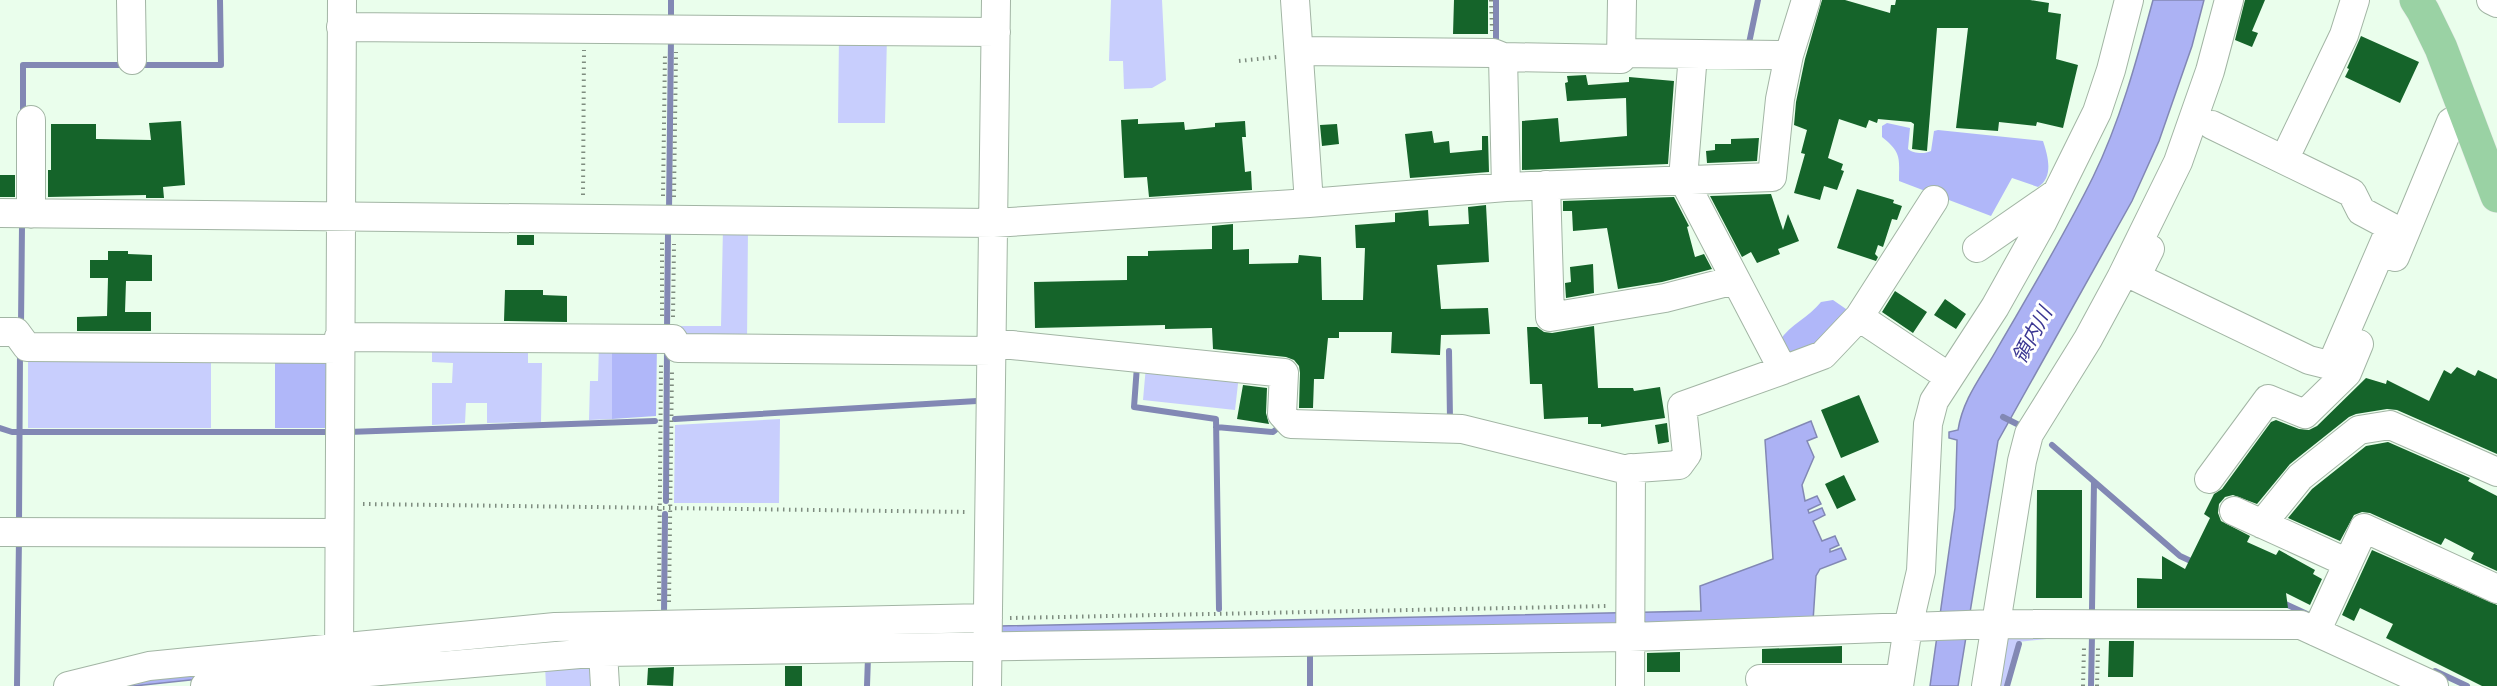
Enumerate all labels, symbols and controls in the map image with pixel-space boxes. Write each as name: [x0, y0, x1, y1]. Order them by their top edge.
water label: 領内川: [2007, 301, 2057, 367]

